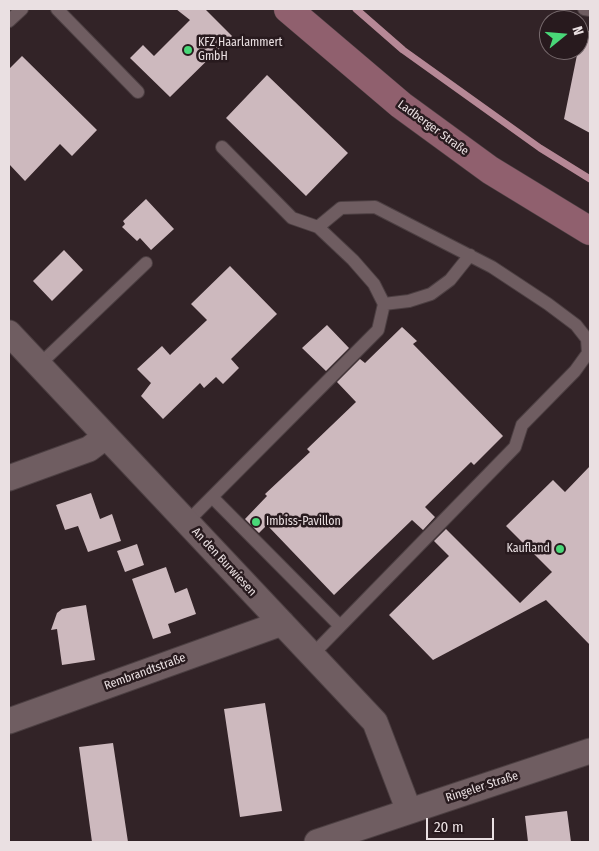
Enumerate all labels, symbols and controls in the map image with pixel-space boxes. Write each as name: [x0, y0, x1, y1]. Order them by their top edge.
north arrow: [539, 10, 589, 60]
text: N: [569, 24, 587, 37]
place label: KFZ Haarlammert GmbH: [198, 36, 283, 64]
marker: KFZ Haarlammert GmbH: [182, 44, 194, 56]
street label: Ladberger Straße: [395, 97, 471, 159]
place label: Imbiss-Pavillon: [266, 515, 341, 529]
marker: Imbiss-Pavillon: [250, 516, 262, 528]
street label: An den Burwiesen: [189, 525, 259, 599]
place label: Kaufland: [506, 542, 550, 556]
marker: Kaufland: [554, 543, 566, 555]
street label: Rembrandtstraße: [102, 651, 188, 693]
street label: Ringeler Straße: [444, 769, 520, 805]
scale bar: [429, 808, 496, 840]
text: 20 m: [434, 818, 464, 836]

